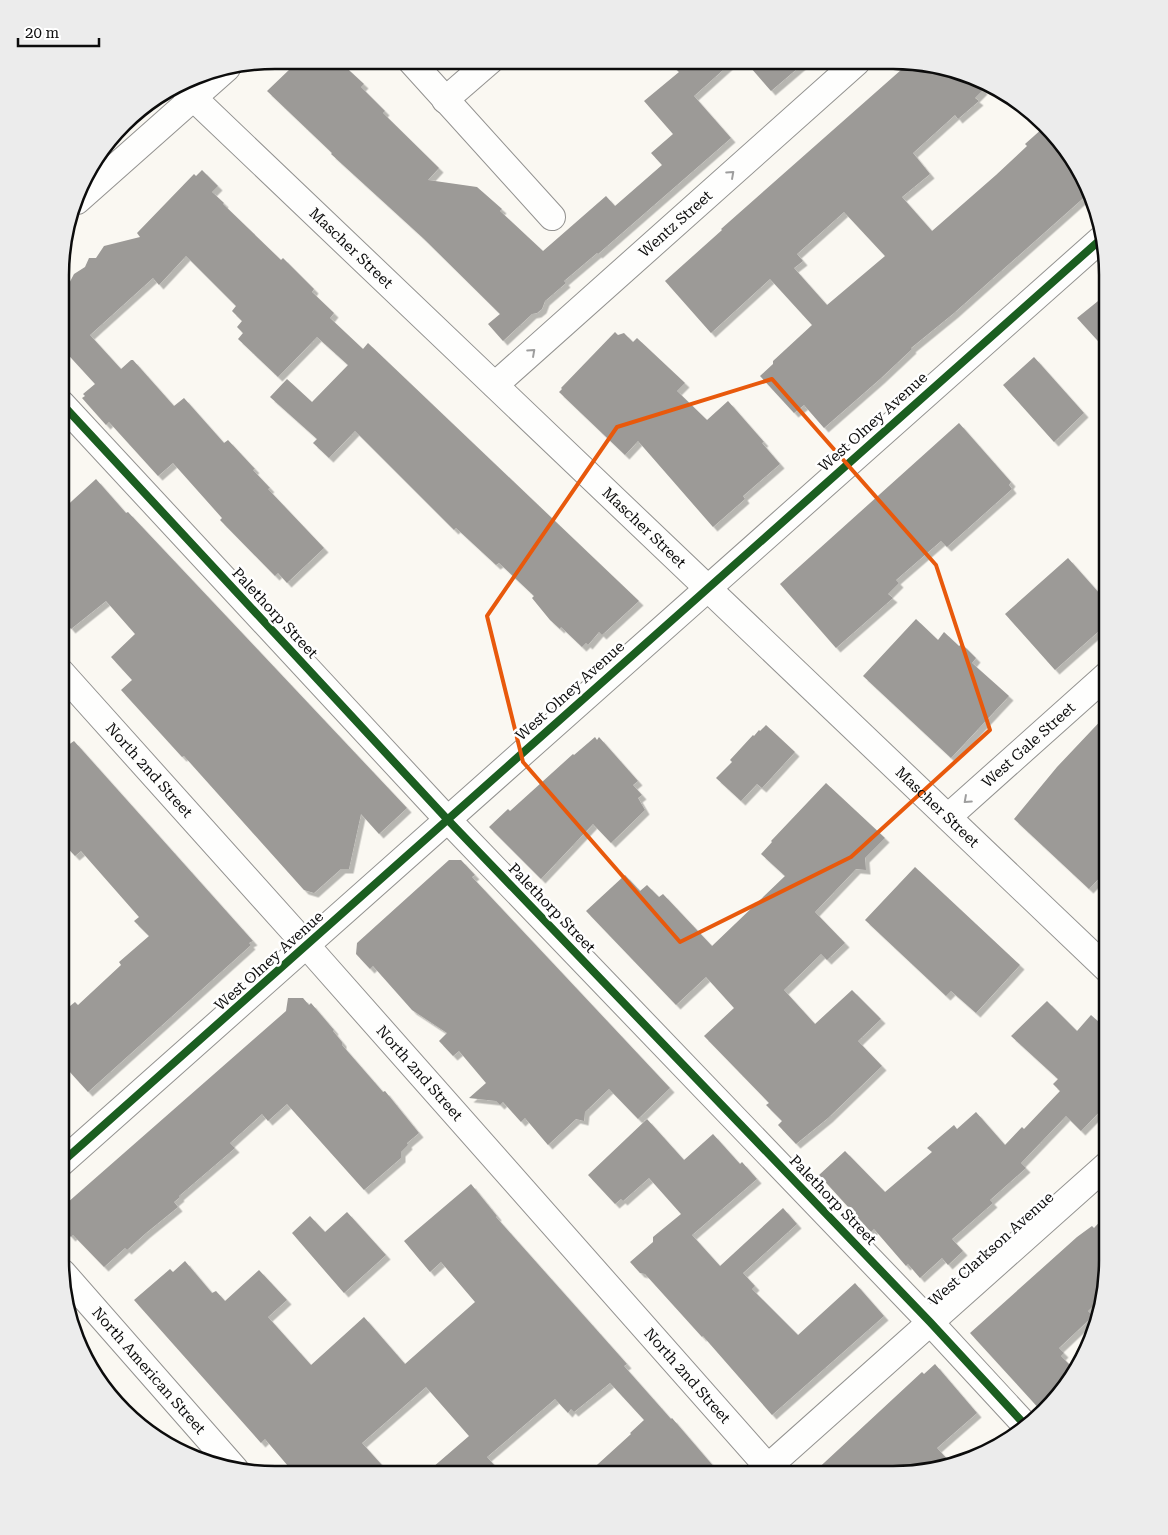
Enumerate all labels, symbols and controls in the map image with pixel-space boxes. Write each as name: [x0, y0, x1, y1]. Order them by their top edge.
scale bar: [18, 15, 99, 47]
text: 20 m: [25, 24, 60, 42]
one-way arrow: [726, 171, 735, 180]
street label: Wentz Street: [635, 186, 716, 261]
street label: Mascher Street: [306, 204, 397, 292]
one-way arrow: [526, 349, 535, 358]
street label: West Olney Avenue: [815, 368, 931, 476]
street label: Mascher Street: [599, 484, 690, 572]
street label: Palethorp Street: [228, 564, 322, 662]
street label: West Olney Avenue: [512, 637, 628, 745]
street label: West Gale Street: [978, 698, 1079, 791]
street label: North 2nd Street: [102, 719, 197, 822]
street label: Mascher Street: [892, 763, 983, 851]
one-way arrow: [964, 794, 973, 803]
street label: Palethorp Street: [505, 859, 600, 957]
street label: West Olney Avenue: [211, 907, 327, 1015]
street label: North 2nd Street: [373, 1022, 467, 1125]
street label: Palethorp Street: [786, 1151, 881, 1249]
street label: West Clarkson Avenue: [925, 1188, 1057, 1310]
street label: North American Street: [88, 1303, 210, 1438]
street label: North 2nd Street: [640, 1324, 734, 1427]

